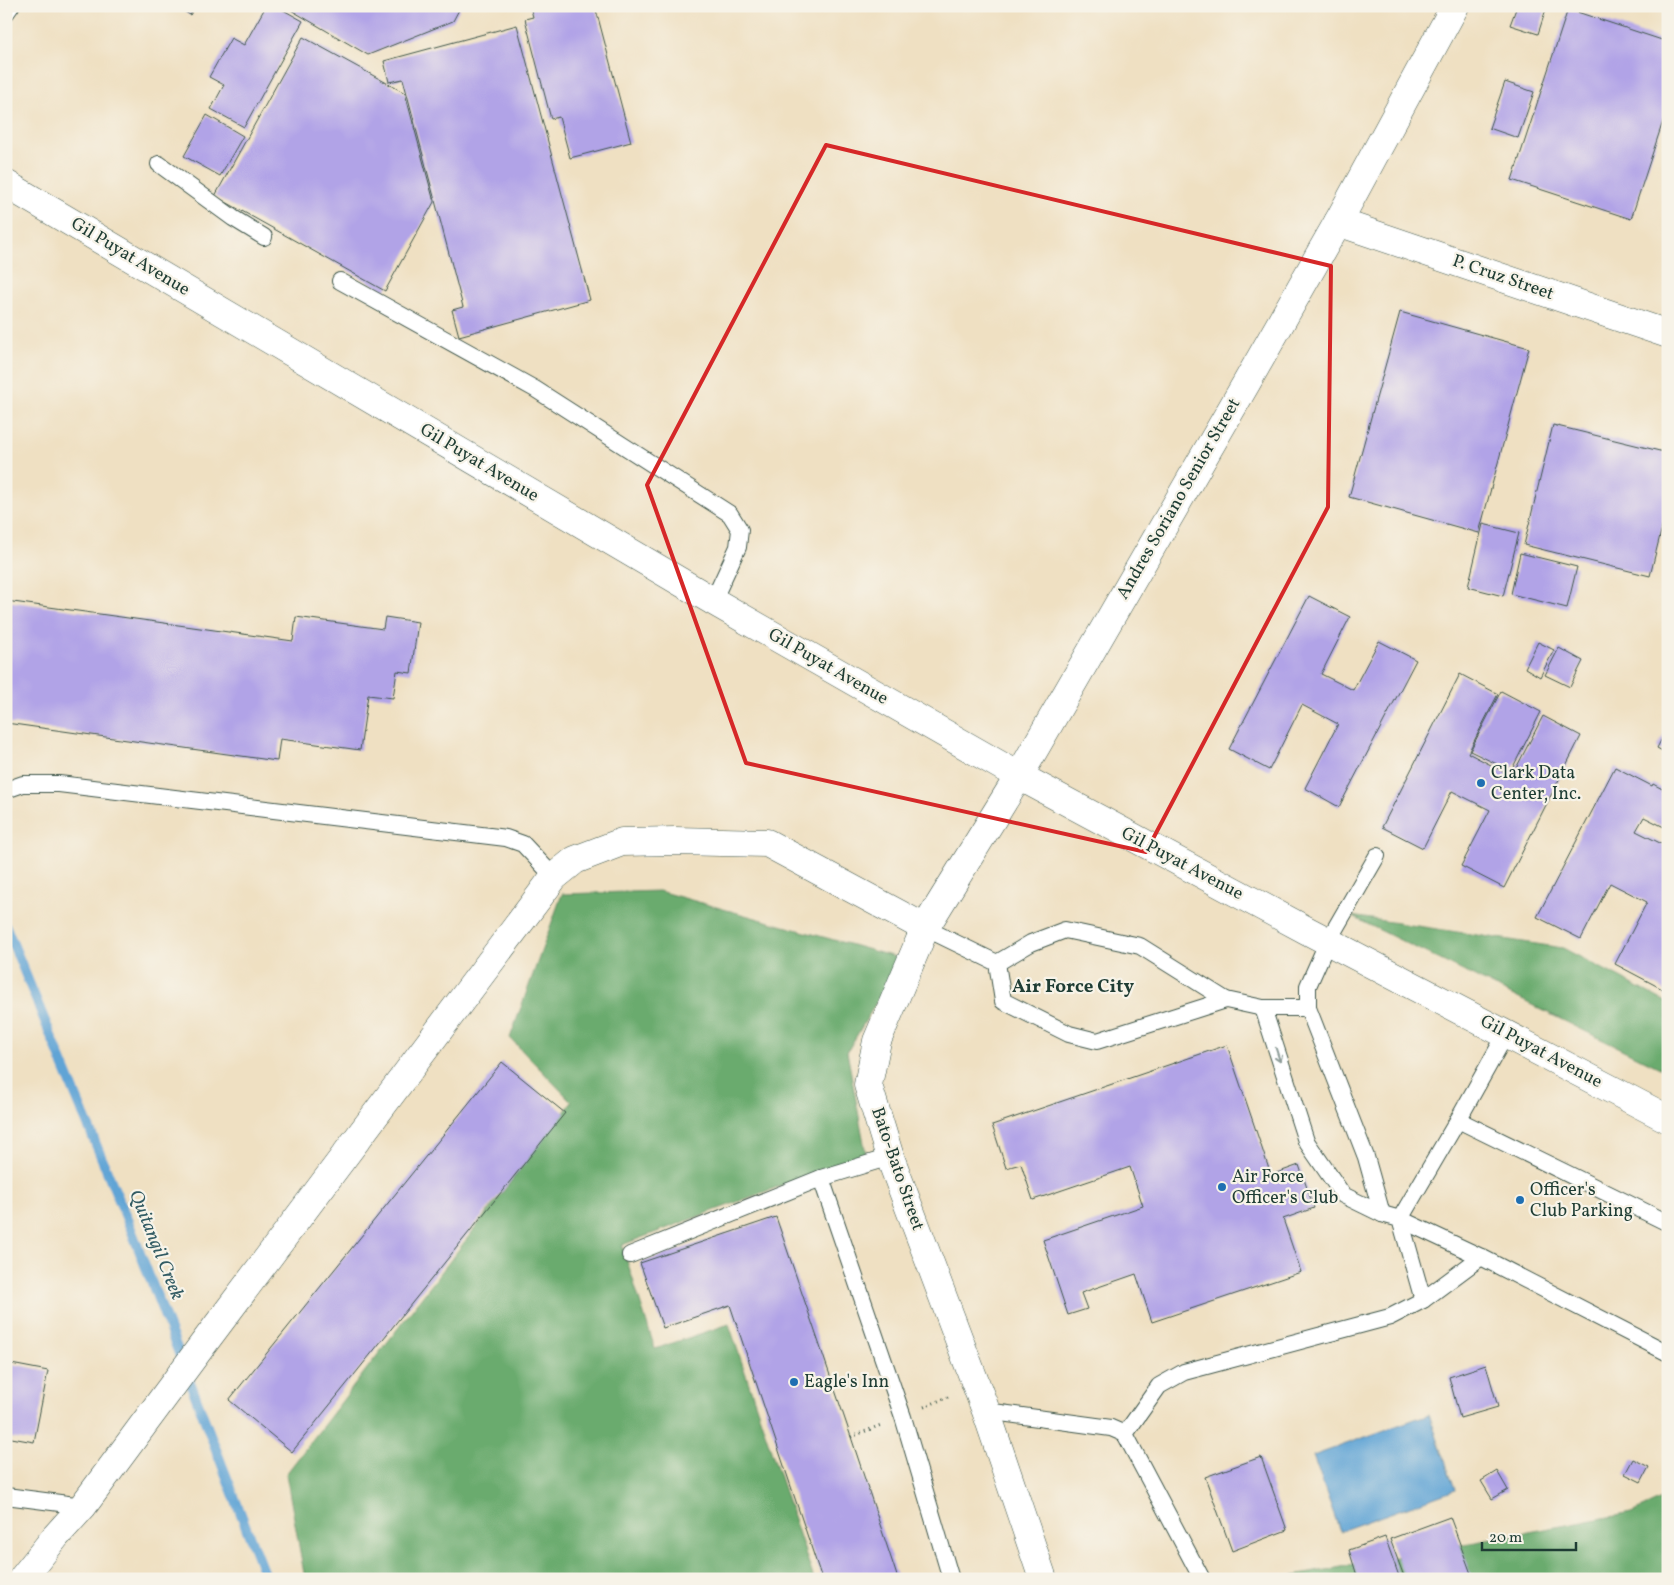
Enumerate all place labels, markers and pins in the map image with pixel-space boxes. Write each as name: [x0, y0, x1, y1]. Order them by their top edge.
place label: Clark Data Center, Inc.: [1491, 761, 1581, 807]
marker: Clark Data Center, Inc.: [1475, 777, 1487, 789]
place label: Air Force Officer's Club: [1232, 1165, 1339, 1211]
place label: Officer's Club Parking: [1530, 1178, 1633, 1224]
marker: Air Force Officer's Club: [1216, 1181, 1228, 1193]
marker: Officer's Club Parking: [1514, 1194, 1526, 1206]
place label: Eagle's Inn: [804, 1370, 890, 1395]
marker: Eagle's Inn: [788, 1376, 800, 1388]

